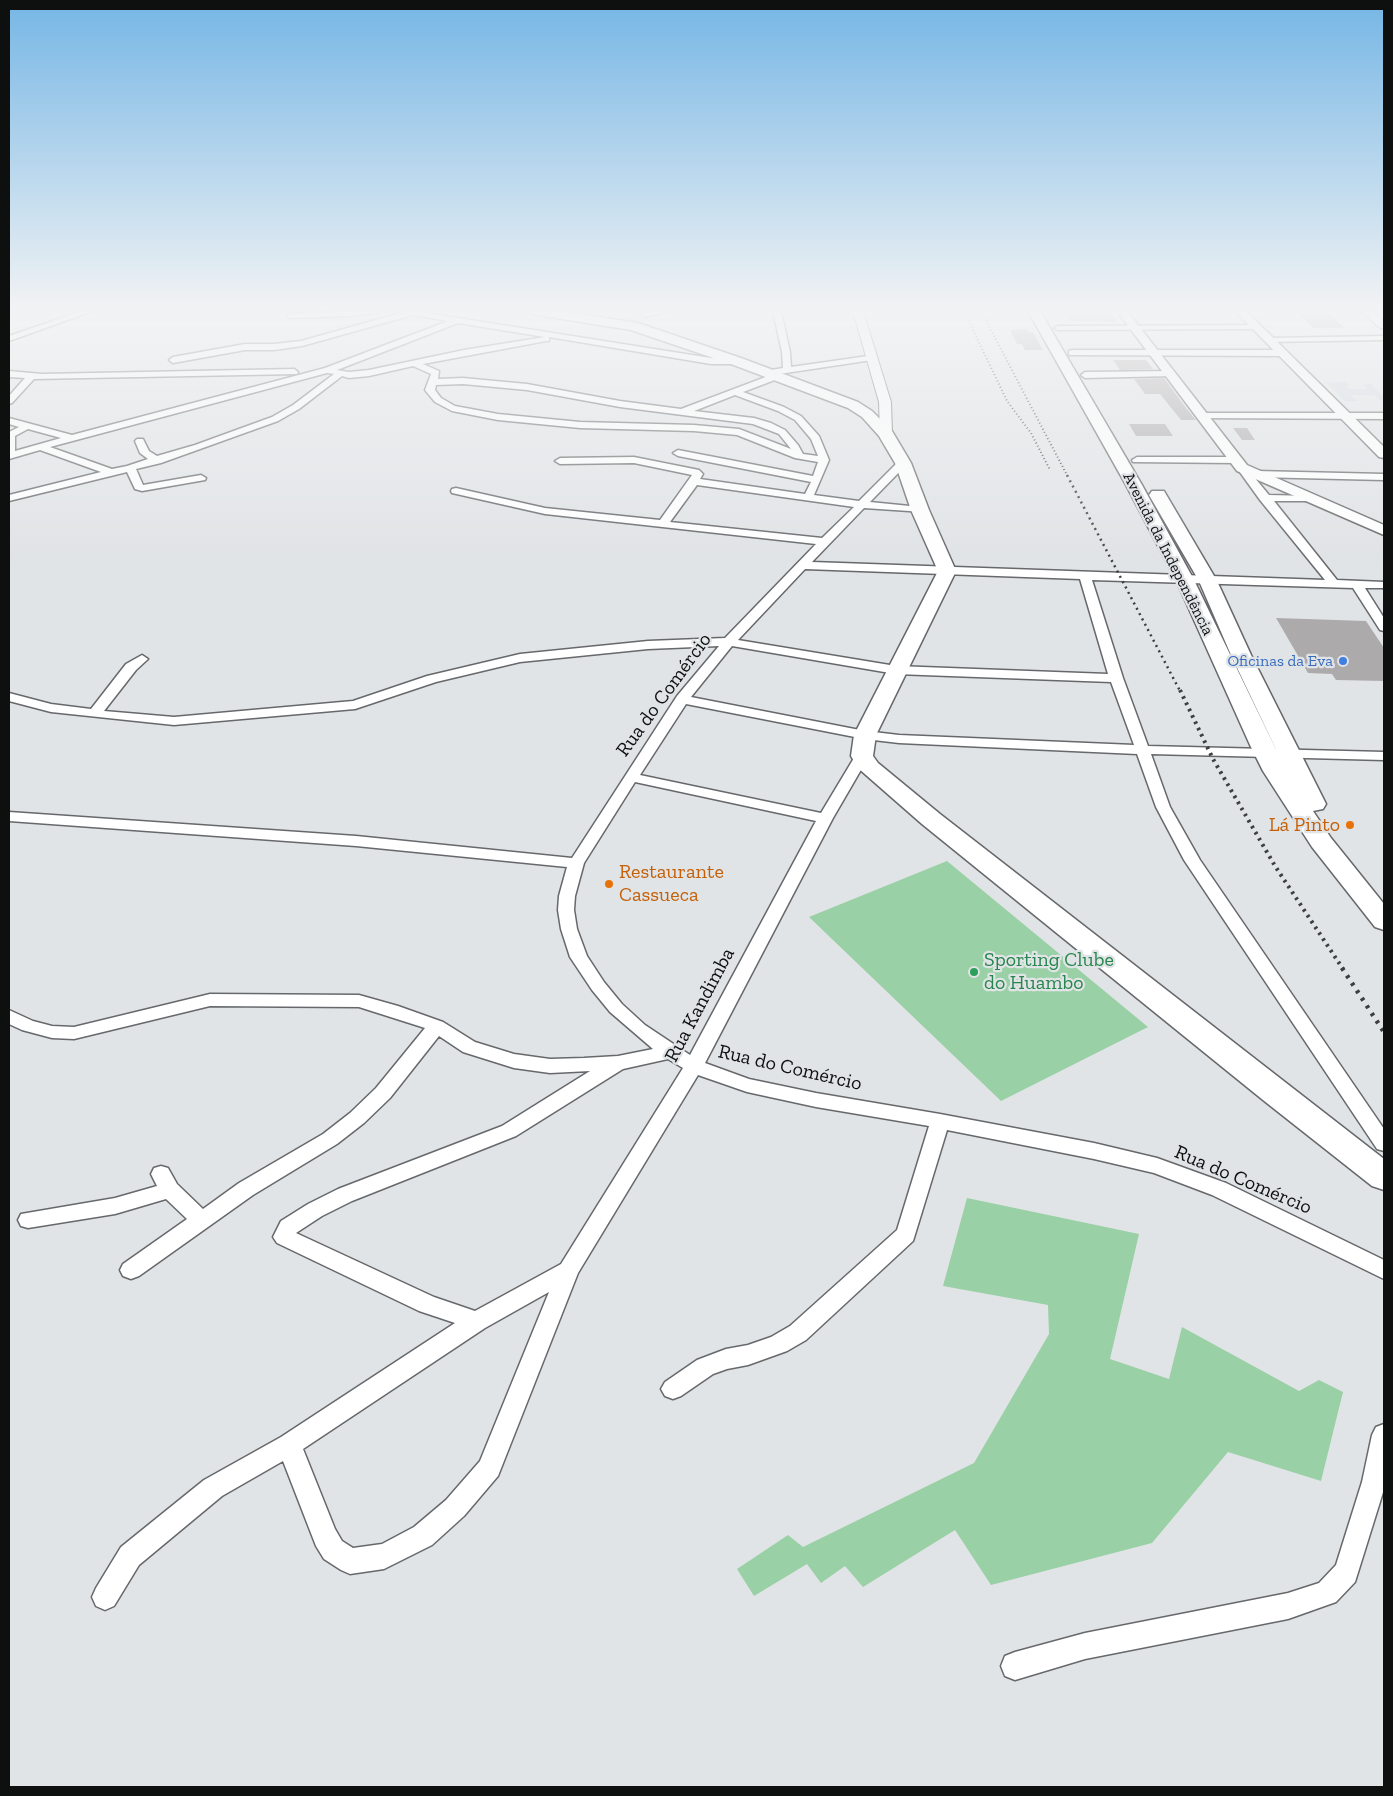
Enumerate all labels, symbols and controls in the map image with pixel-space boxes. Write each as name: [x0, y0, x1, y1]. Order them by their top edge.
street label: Avenida da Independência: [1119, 469, 1217, 639]
street label: Rua do Comércio: [611, 629, 717, 761]
place label: Oficinas da Eva: [1227, 651, 1333, 671]
marker: Oficinas da Eva: [1337, 655, 1349, 667]
place label: Lá Pinto: [1269, 813, 1340, 837]
marker: Lá Pinto: [1344, 819, 1356, 831]
place label: Restaurante Cassueca: [619, 860, 724, 907]
marker: Restaurante Cassueca: [603, 878, 615, 890]
street label: Rua Kandimba: [660, 944, 740, 1066]
place label: Sporting Clube do Huambo: [984, 948, 1114, 995]
marker: Sporting Clube do Huambo: [968, 966, 980, 978]
street label: Rua do Comércio: [716, 1040, 864, 1096]
street label: Rua do Comércio: [1171, 1140, 1315, 1220]

